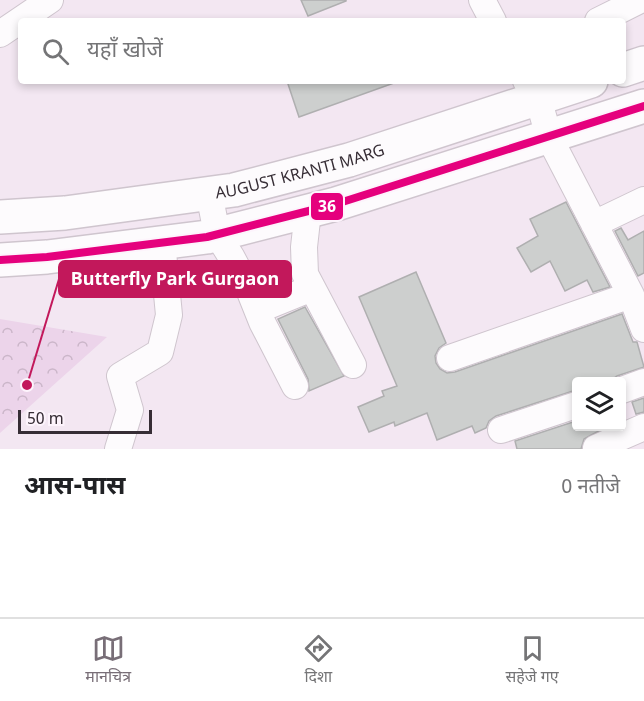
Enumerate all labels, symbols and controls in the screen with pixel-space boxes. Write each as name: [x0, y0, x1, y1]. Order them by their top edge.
search box: [18, 18, 626, 84]
icon: search: [39, 35, 72, 68]
text: यहाँ खोजें: [87, 37, 163, 66]
street label: AUGUST KRANTI MARG: [214, 141, 388, 205]
line badge: 36: [310, 192, 344, 221]
text: 36: [318, 198, 336, 219]
callout: Butterfly Park Gurgaon: [59, 261, 291, 297]
text: Butterfly Park Gurgaon: [71, 269, 279, 292]
map controls: [572, 377, 626, 431]
button: layers: [572, 377, 626, 431]
scale bar: [18, 407, 152, 434]
text: 50 m: [27, 410, 64, 431]
text: आस-पास: [24, 471, 125, 505]
text: 0 नतीजे: [561, 475, 620, 501]
tab: मानचित्र: [85, 632, 131, 689]
tab: दिशा: [302, 632, 335, 689]
tab: सहेजे गए: [505, 632, 559, 689]

